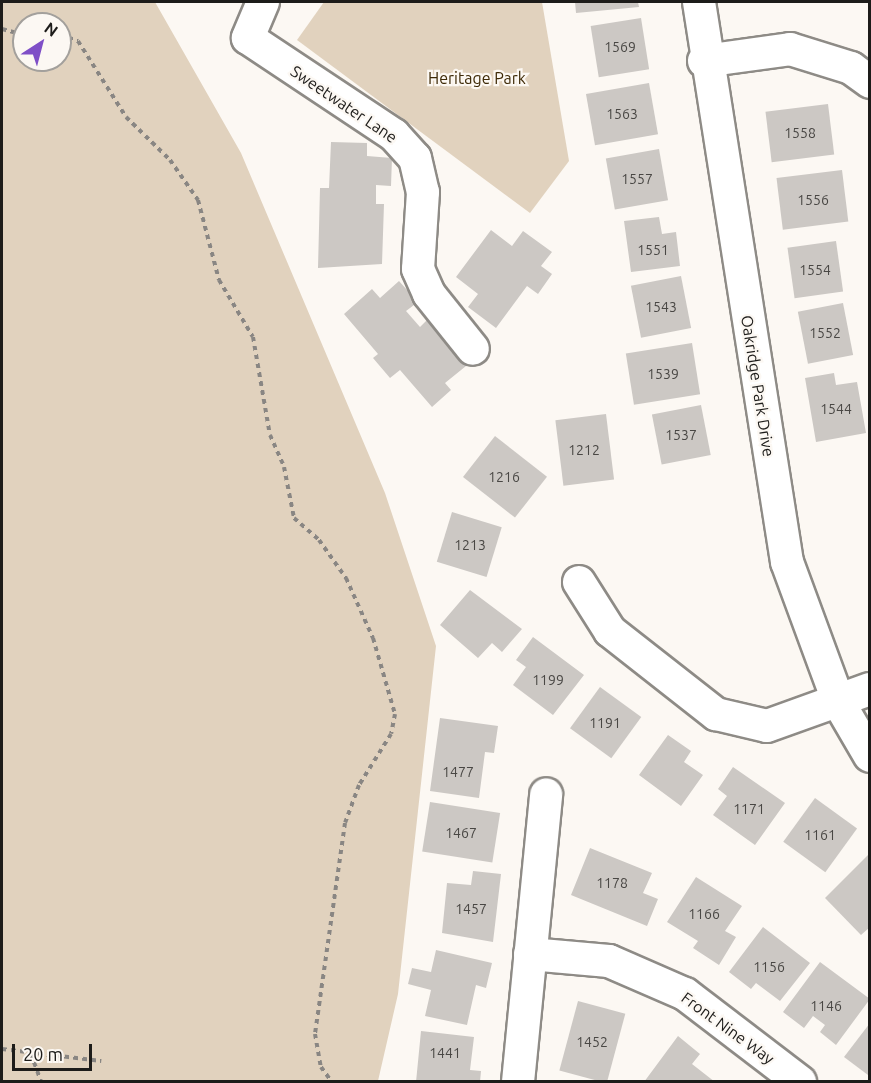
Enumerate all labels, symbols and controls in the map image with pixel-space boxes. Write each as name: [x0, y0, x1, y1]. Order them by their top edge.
north arrow: [12, 12, 72, 72]
text: N: [41, 18, 62, 40]
house number: 1569: [604, 39, 636, 55]
street label: Sweetwater Lane: [287, 61, 401, 147]
park label: Heritage Park: [428, 68, 526, 88]
house number: 1563: [606, 106, 638, 122]
house number: 1558: [784, 125, 816, 141]
house number: 1557: [621, 171, 653, 187]
house number: 1556: [797, 192, 829, 208]
house number: 1551: [637, 242, 669, 258]
house number: 1554: [799, 262, 831, 278]
house number: 1543: [645, 299, 677, 315]
street label: Oakridge Park Drive: [737, 314, 779, 458]
house number: 1552: [809, 325, 841, 341]
house number: 1539: [647, 366, 679, 382]
house number: 1544: [820, 401, 852, 417]
house number: 1537: [665, 427, 697, 443]
house number: 1212: [568, 442, 600, 458]
house number: 1216: [488, 469, 520, 485]
house number: 1213: [454, 537, 486, 553]
house number: 1199: [532, 672, 564, 688]
house number: 1191: [589, 715, 621, 731]
house number: 1477: [442, 764, 474, 780]
house number: 1171: [733, 801, 765, 817]
house number: 1467: [445, 825, 477, 841]
house number: 1161: [804, 827, 836, 843]
house number: 1178: [596, 875, 628, 891]
house number: 1457: [455, 901, 487, 917]
house number: 1166: [688, 906, 720, 922]
house number: 1156: [753, 959, 785, 975]
street label: Front Nine Way: [678, 988, 778, 1068]
house number: 1146: [810, 998, 842, 1014]
scale bar: [15, 1032, 94, 1070]
house number: 1452: [576, 1034, 608, 1050]
text: 20 m: [23, 1044, 63, 1064]
house number: 1441: [429, 1045, 461, 1061]

